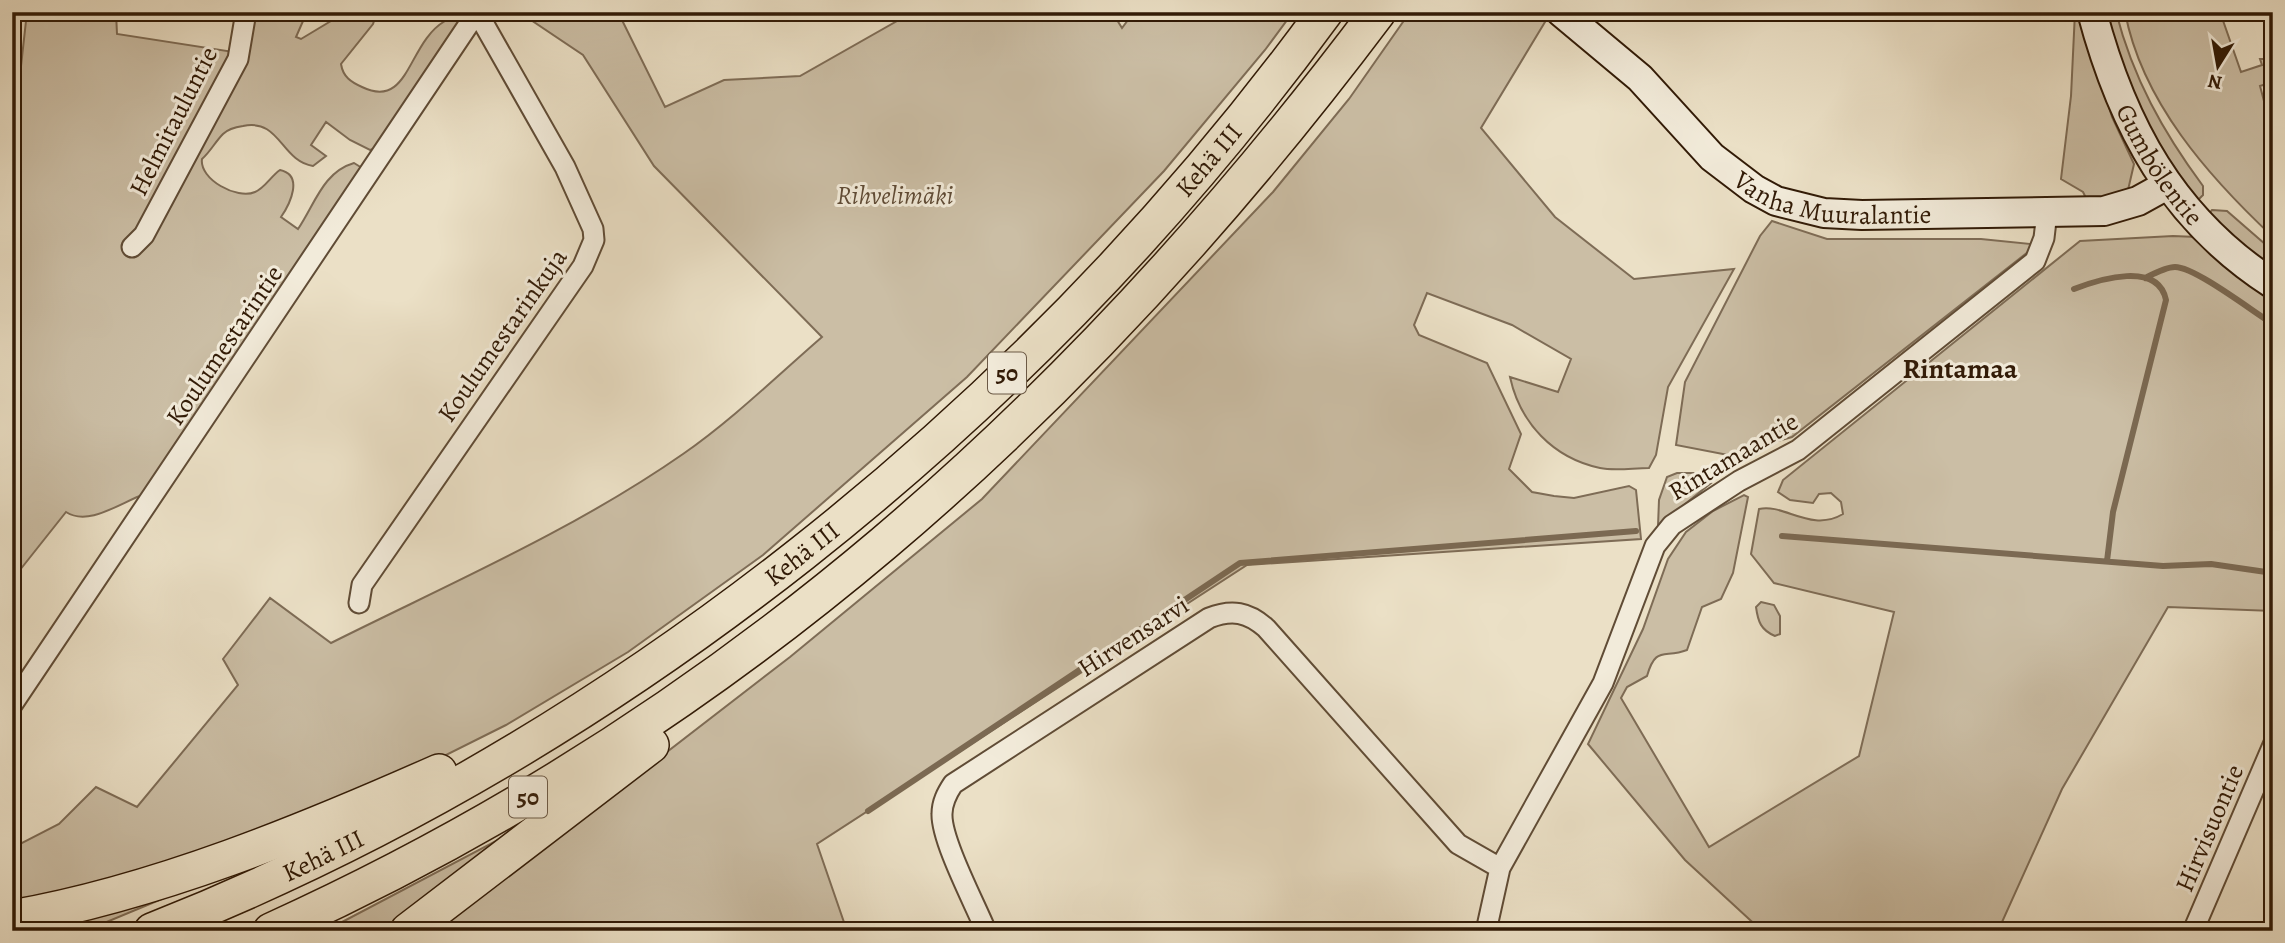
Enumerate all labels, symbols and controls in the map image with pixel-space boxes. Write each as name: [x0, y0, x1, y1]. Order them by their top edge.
north arrow: [2184, 32, 2254, 102]
street label: Helmitauluntie: [121, 41, 226, 202]
text: N: [2206, 68, 2224, 96]
street label: Gumbölentie: [2108, 98, 2211, 234]
street label: Kehä III: [1168, 116, 1250, 205]
street label: Vanha Muuralantie: [1725, 162, 1932, 233]
park label: Rihvelimäki: [837, 178, 954, 213]
street label: Koulumestarinkuja: [429, 241, 575, 429]
street label: Koulumestarintie: [158, 258, 291, 432]
district label: Rintamaa: [1902, 350, 2018, 388]
road number: 50: [988, 352, 1026, 394]
street label: Rintamaantie: [1662, 404, 1805, 509]
street label: Kehä III: [757, 513, 847, 594]
street label: Hirvensarvi: [1071, 587, 1196, 685]
street label: Hirvisuontie: [2167, 759, 2252, 897]
road number: 50: [509, 776, 547, 818]
street label: Kehä III: [277, 821, 370, 890]

